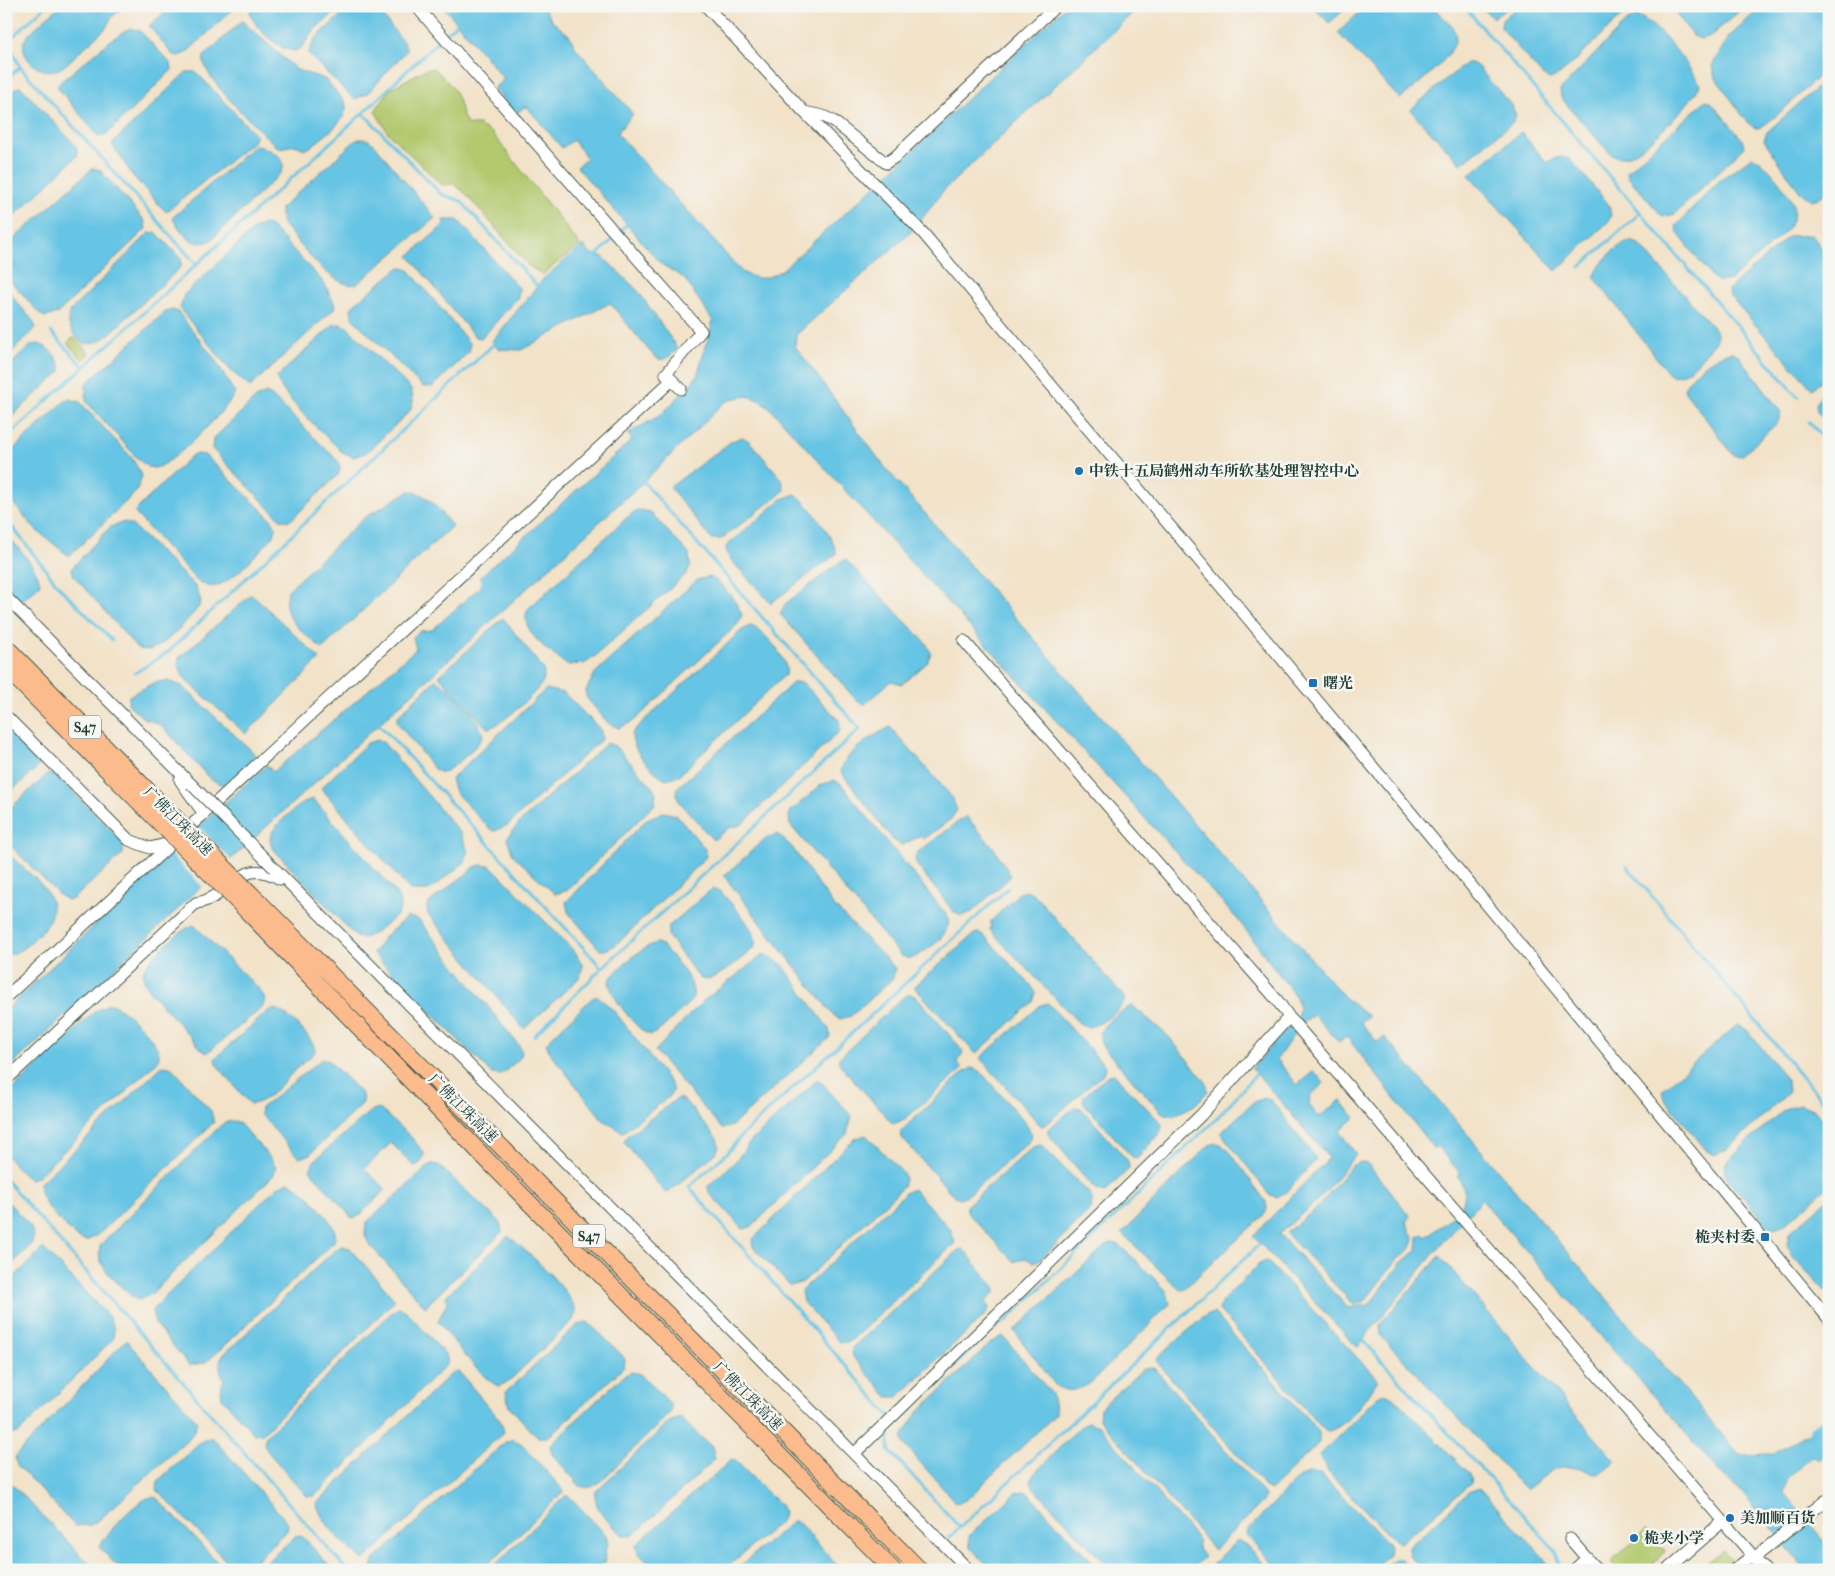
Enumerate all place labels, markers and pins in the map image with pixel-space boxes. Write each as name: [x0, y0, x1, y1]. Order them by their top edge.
place label: 中铁十五局鹤州动车所软基处理智控中心: [1089, 462, 1359, 480]
marker: 中铁十五局鹤州动车所软基处理智控中心: [1073, 465, 1085, 477]
place label: 曙光: [1323, 674, 1353, 692]
marker: 曙光: [1307, 677, 1319, 689]
place label: 桅夹村委: [1695, 1228, 1755, 1246]
marker: 桅夹村委: [1759, 1231, 1771, 1243]
place label: 美加顺百货: [1740, 1509, 1815, 1527]
marker: 美加顺百货: [1724, 1512, 1736, 1524]
place label: 桅夹小学: [1644, 1529, 1704, 1547]
marker: 桅夹小学: [1628, 1532, 1640, 1544]

